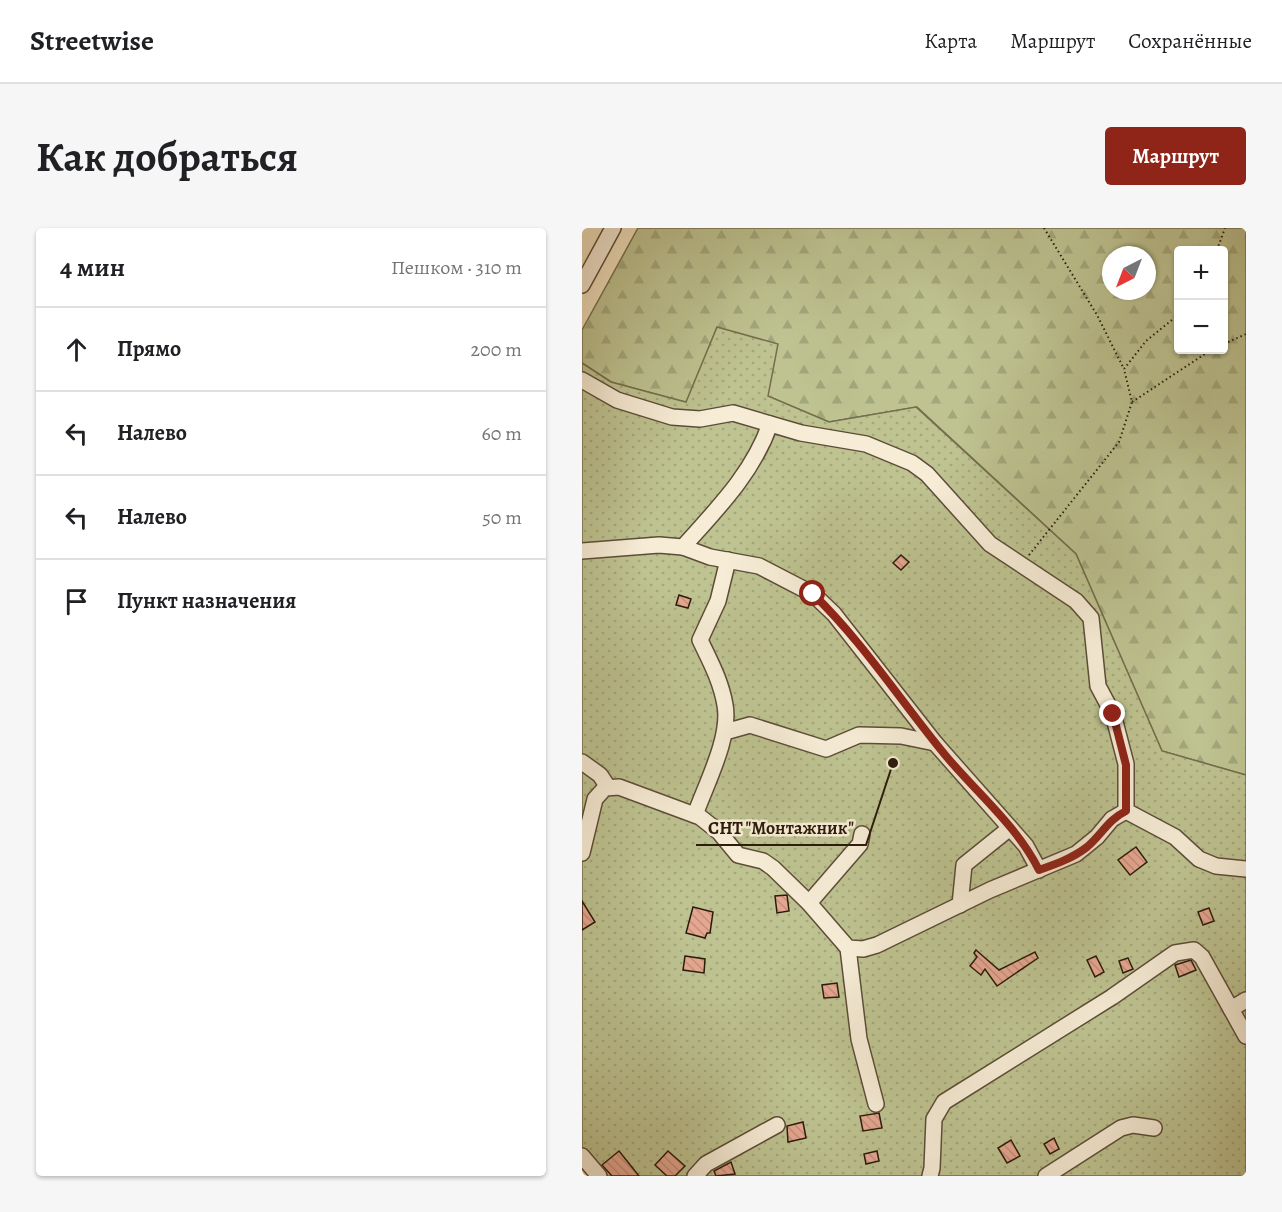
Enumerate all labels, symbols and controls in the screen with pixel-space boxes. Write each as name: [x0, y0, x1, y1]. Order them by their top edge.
text: Streetwise: [30, 22, 154, 60]
text: Карта: [924, 27, 977, 55]
text: Маршрут: [1010, 27, 1095, 55]
text: Сохранённые: [1128, 27, 1252, 55]
button: Маршрут: [1105, 127, 1246, 185]
text: Как добраться: [36, 128, 298, 185]
north arrow: [1102, 246, 1156, 300]
map controls: [1174, 246, 1228, 354]
button: +: [1174, 246, 1228, 300]
text: 4 мин: [60, 250, 125, 285]
text: Пешком · 310 m: [391, 254, 522, 281]
button: −: [1174, 300, 1228, 354]
icon: ahead: [60, 333, 93, 366]
text: Прямо: [117, 334, 181, 364]
text: 200 m: [471, 336, 522, 363]
icon: left: [60, 417, 93, 450]
text: Налево: [117, 418, 187, 448]
text: 60 m: [482, 420, 522, 447]
icon: left: [60, 501, 93, 534]
text: Налево: [117, 502, 187, 532]
text: 50 m: [482, 504, 522, 531]
route start: [799, 580, 825, 606]
icon: arrive: [60, 585, 93, 618]
text: Пункт назначения: [117, 586, 296, 616]
route end: [1099, 700, 1125, 726]
callout: СНТ "Монтажник": [696, 809, 866, 845]
text: СНТ "Монтажник": [708, 816, 854, 840]

